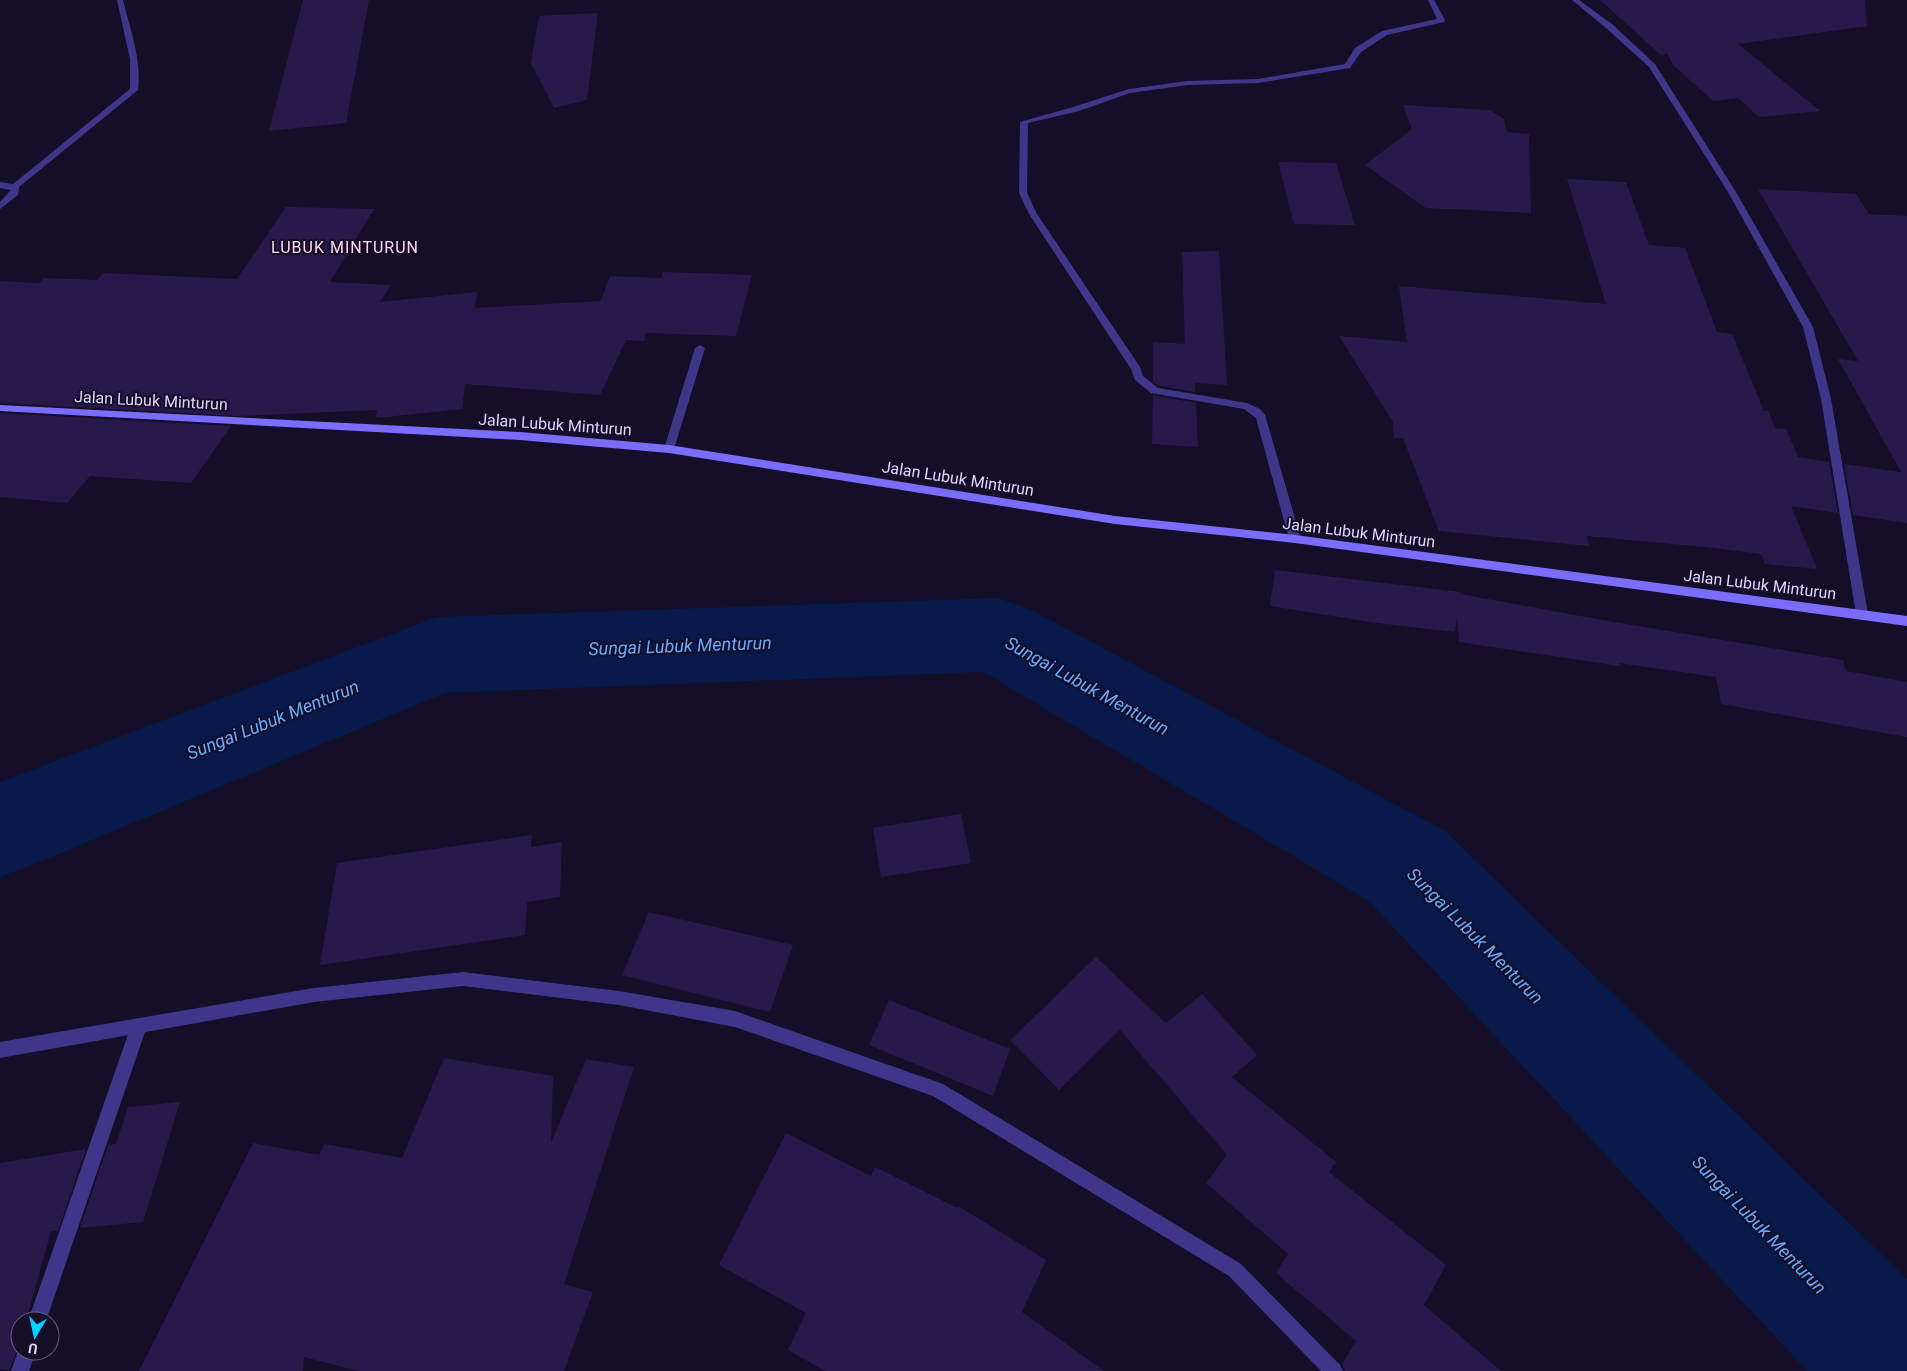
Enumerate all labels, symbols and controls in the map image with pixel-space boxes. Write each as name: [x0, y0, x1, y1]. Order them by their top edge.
district label: LUBUK MINTURUN: [271, 238, 419, 257]
street label: Jalan Lubuk Minturun: [74, 387, 228, 414]
street label: Jalan Lubuk Minturun: [478, 410, 632, 439]
street label: Jalan Lubuk Minturun: [881, 457, 1035, 500]
street label: Jalan Lubuk Minturun: [1281, 514, 1436, 551]
street label: Jalan Lubuk Minturun: [1682, 566, 1837, 603]
water label: Sungai Lubuk Menturun: [588, 632, 772, 659]
water label: Sungai Lubuk Menturun: [1002, 632, 1173, 739]
water label: Sungai Lubuk Menturun: [184, 675, 362, 764]
water label: Sungai Lubuk Menturun: [1403, 863, 1548, 1008]
water label: Sungai Lubuk Menturun: [1688, 1151, 1831, 1298]
north arrow: [10, 1311, 60, 1361]
text: U: [27, 1340, 39, 1357]

